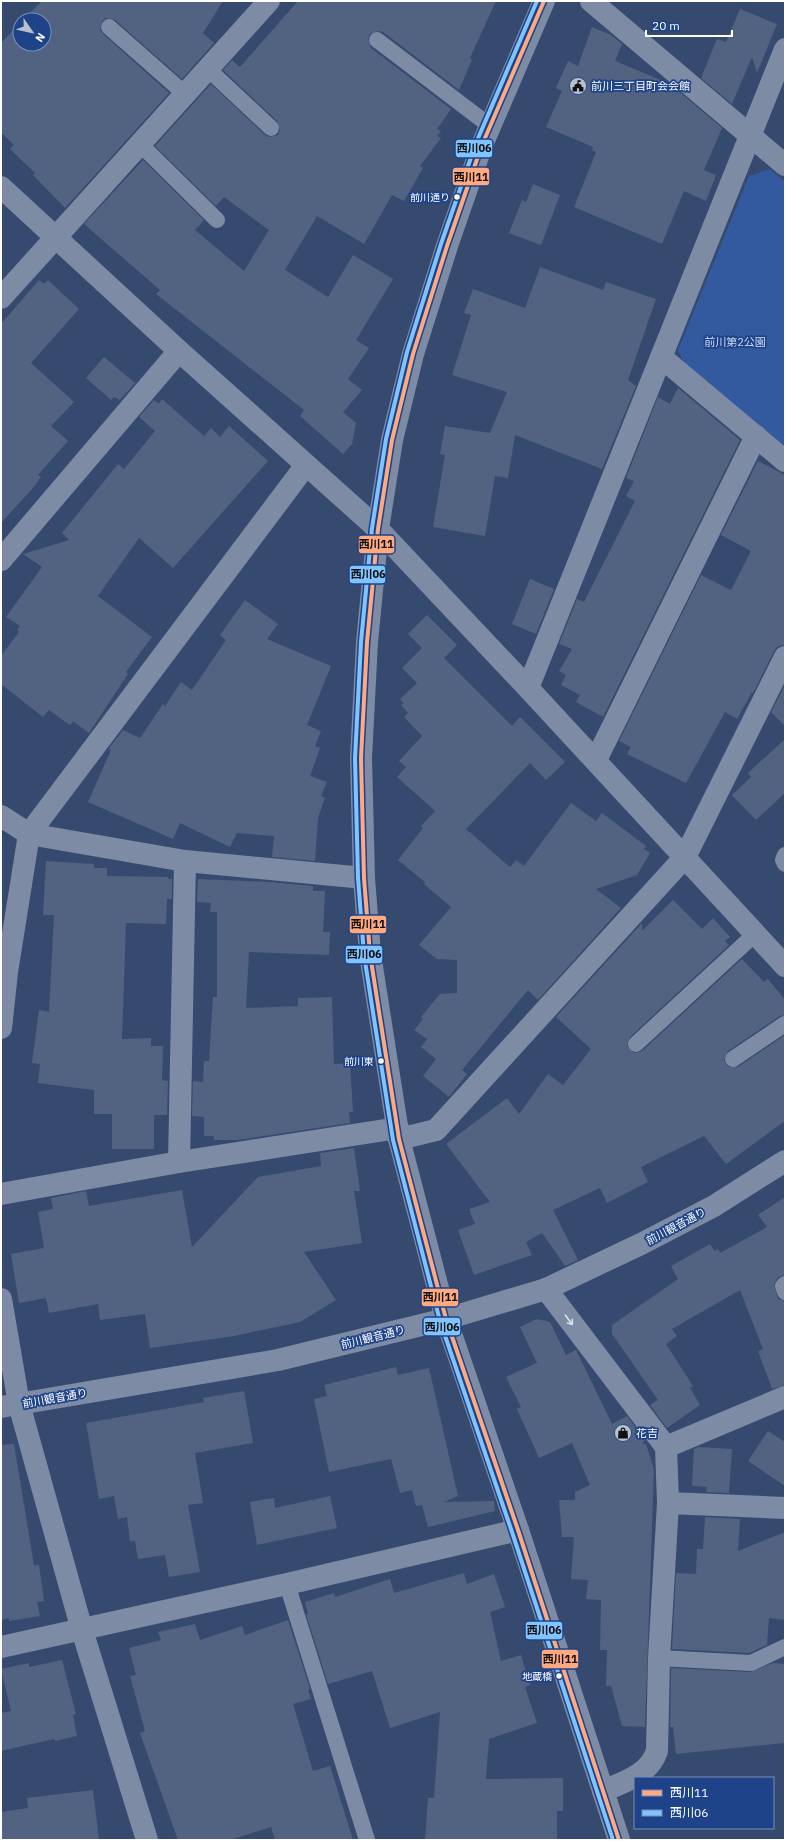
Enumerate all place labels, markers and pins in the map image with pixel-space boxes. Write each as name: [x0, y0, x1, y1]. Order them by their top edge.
public building icon: 前川三丁目町会会館: [568, 76, 588, 96]
place label: 前川三丁目町会会館: [591, 79, 690, 93]
place label: 前川通り: [410, 191, 450, 204]
marker: 前川通り: [452, 192, 462, 202]
place label: 前川東: [344, 1055, 374, 1068]
marker: 前川東: [376, 1056, 386, 1066]
shop icon: 花吉: [613, 1423, 633, 1443]
place label: 花吉: [636, 1426, 658, 1440]
place label: 地蔵橋: [522, 1670, 552, 1683]
marker: 地蔵橋: [554, 1671, 564, 1681]

